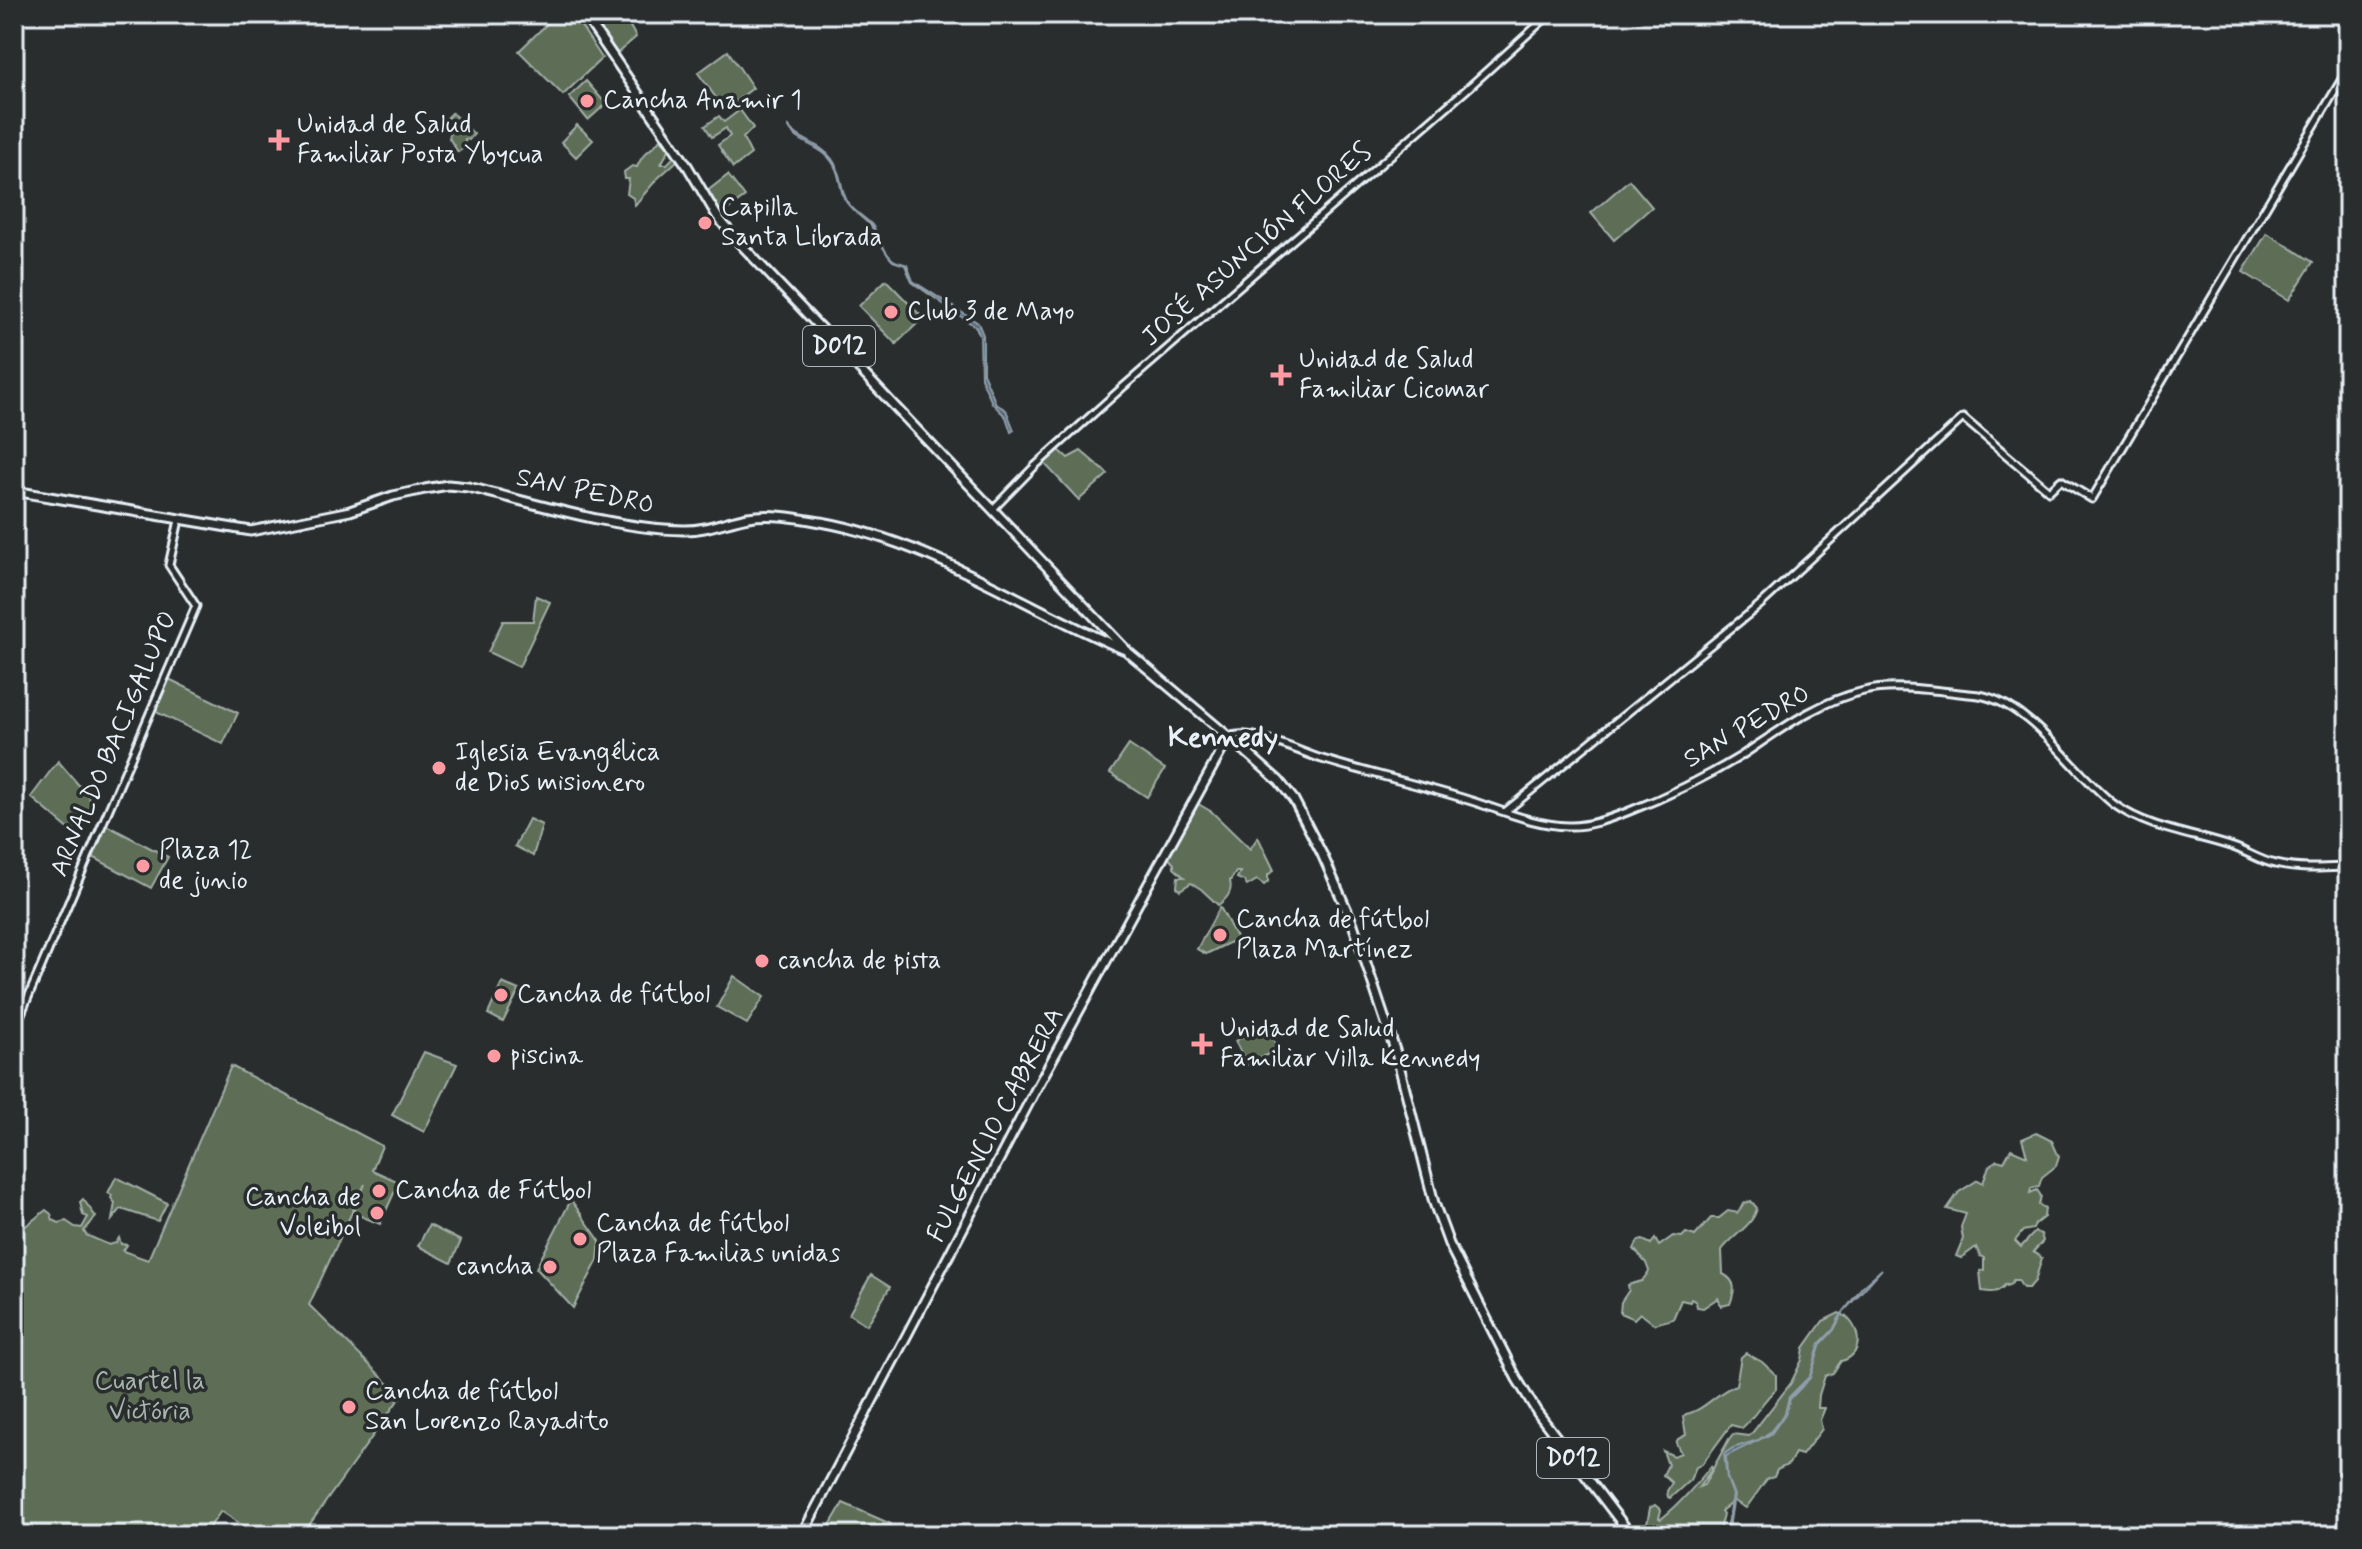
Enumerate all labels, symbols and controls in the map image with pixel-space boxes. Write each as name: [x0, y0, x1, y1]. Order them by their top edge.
place label: Cancha Anamir 1: [603, 84, 802, 118]
marker: Cancha Anamir 1: [578, 92, 596, 110]
place label: Unidad de Salud Familiar Posta Ybycua: [297, 108, 543, 172]
marker: Unidad de Salud Familiar Posta Ybycua: [268, 129, 290, 151]
street label: JOSÉ ASUNCIÓN FLORES: [1133, 134, 1379, 354]
place label: Capilla Santa Librada: [721, 191, 882, 255]
marker: Capilla Santa Librada: [696, 214, 714, 232]
place label: Club 3 de Mayo: [907, 295, 1075, 329]
marker: Club 3 de Mayo: [882, 303, 900, 321]
road number: D012: [803, 326, 875, 366]
place label: Unidad de Salud Familiar Cicomar: [1299, 343, 1489, 407]
marker: Unidad de Salud Familiar Cicomar: [1270, 364, 1292, 386]
street label: SAN PEDRO: [513, 461, 657, 523]
street label: ARNALDO BACIGALUPO: [43, 606, 185, 882]
street label: SAN PEDRO: [1678, 677, 1816, 777]
district label: Kennedy: [1168, 720, 1278, 757]
place label: Iglesia Evangélica de Dios misionero: [455, 736, 660, 800]
marker: Iglesia Evangélica de Dios misionero: [430, 759, 448, 777]
place label: Plaza 12 de junio: [159, 834, 253, 898]
marker: Plaza 12 de junio: [134, 857, 152, 875]
place label: Cancha de fútbol Plaza Martínez: [1236, 903, 1429, 967]
marker: Cancha de fútbol Plaza Martínez: [1211, 926, 1229, 944]
place label: cancha de pista: [778, 944, 941, 978]
marker: cancha de pista: [753, 952, 771, 970]
place label: Cancha de fútbol: [517, 978, 710, 1012]
marker: Cancha de fútbol: [492, 986, 510, 1004]
street label: FULGENCIO CABRERA: [920, 1002, 1072, 1248]
place label: Unidad de Salud Familiar Villa Kennedy: [1220, 1012, 1481, 1076]
marker: Unidad de Salud Familiar Villa Kennedy: [1191, 1033, 1213, 1055]
place label: piscina: [510, 1039, 583, 1073]
marker: piscina: [485, 1047, 503, 1065]
place label: Cancha de Fútbol: [395, 1174, 591, 1208]
place label: Cancha de Voleibol: [245, 1181, 361, 1245]
marker: Cancha de Fútbol: [370, 1182, 388, 1200]
marker: Cancha de Voleibol: [368, 1204, 386, 1222]
place label: Cancha de fútbol Plaza Familias unidas: [596, 1207, 840, 1271]
marker: Cancha de fútbol Plaza Familias unidas: [571, 1230, 589, 1248]
place label: cancha: [457, 1250, 534, 1284]
marker: cancha: [541, 1258, 559, 1276]
park label: Cuartel la Victória: [95, 1365, 205, 1429]
place label: Cancha de fútbol San Lorenzo Rayadito: [365, 1375, 609, 1439]
marker: Cancha de fútbol San Lorenzo Rayadito: [340, 1398, 358, 1416]
road number: D012: [1537, 1438, 1609, 1478]

